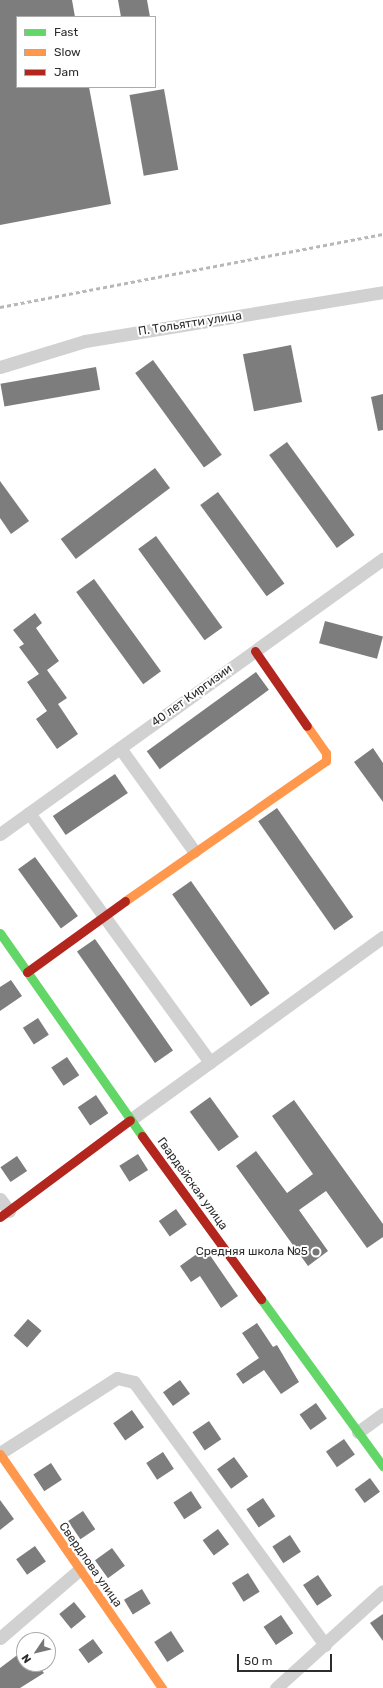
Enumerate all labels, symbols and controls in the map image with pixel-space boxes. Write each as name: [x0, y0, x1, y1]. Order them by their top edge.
legend: [16, 16, 156, 88]
text: Fast: [54, 25, 78, 39]
text: Slow: [54, 45, 81, 59]
text: Jam: [54, 65, 79, 79]
street label: П. Тольятти улица: [137, 309, 243, 339]
street label: 40 лет Киргизии: [149, 662, 235, 730]
street label: Гвардейская улица: [154, 1135, 230, 1233]
place label: Средняя школа №5: [196, 1245, 308, 1259]
marker: Средняя школа №5: [311, 1247, 321, 1257]
street label: Свердлова улица: [55, 1520, 125, 1610]
north arrow: [16, 1632, 56, 1672]
scale bar: [239, 1646, 334, 1672]
text: N: [19, 1652, 34, 1666]
text: 50 m: [244, 1654, 272, 1668]

